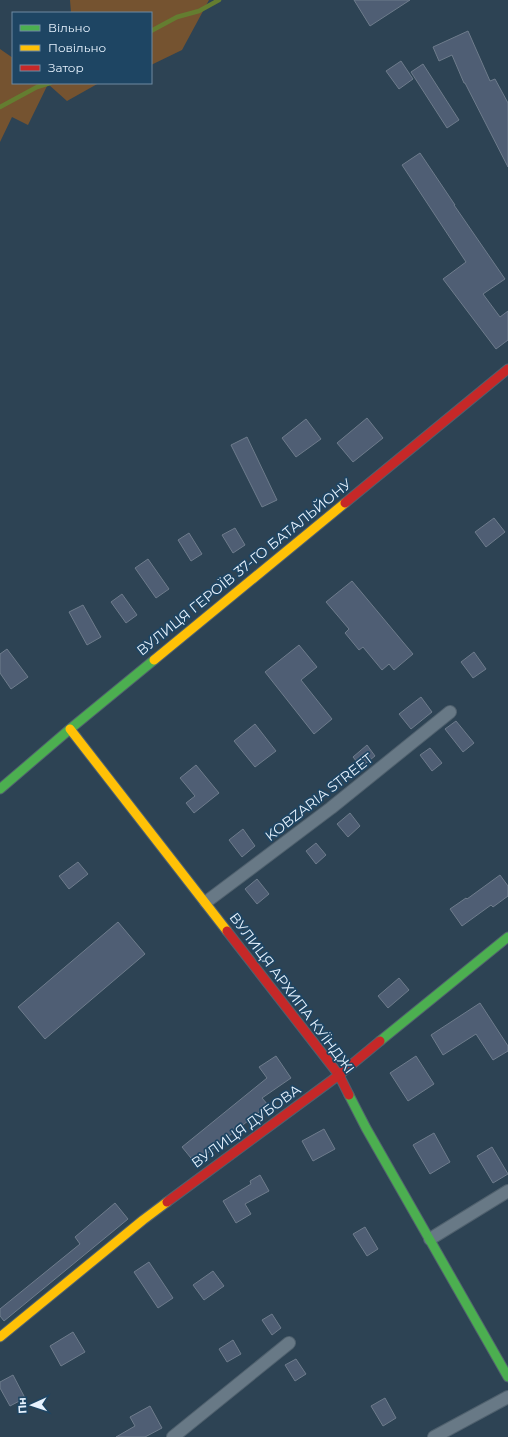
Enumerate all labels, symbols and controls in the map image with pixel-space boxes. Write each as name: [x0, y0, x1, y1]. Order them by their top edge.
legend: [12, 12, 152, 84]
text: Вільно: [48, 20, 91, 35]
text: Повільно: [48, 40, 107, 55]
text: Затор: [48, 60, 84, 75]
street label: ВУЛИЦЯ ГЕРОЇВ 37-ГО БАТАЛЬЙОНУ: [133, 474, 355, 659]
street label: KOBZARIA STREET: [261, 749, 377, 845]
street label: ВУЛИЦЯ АРХИПА КУЇНДЖІ: [225, 909, 359, 1077]
street label: ВУЛИЦЯ ДУБОВА: [188, 1080, 305, 1172]
north arrow: [12, 1385, 52, 1425]
text: Пн: [15, 1397, 29, 1414]

